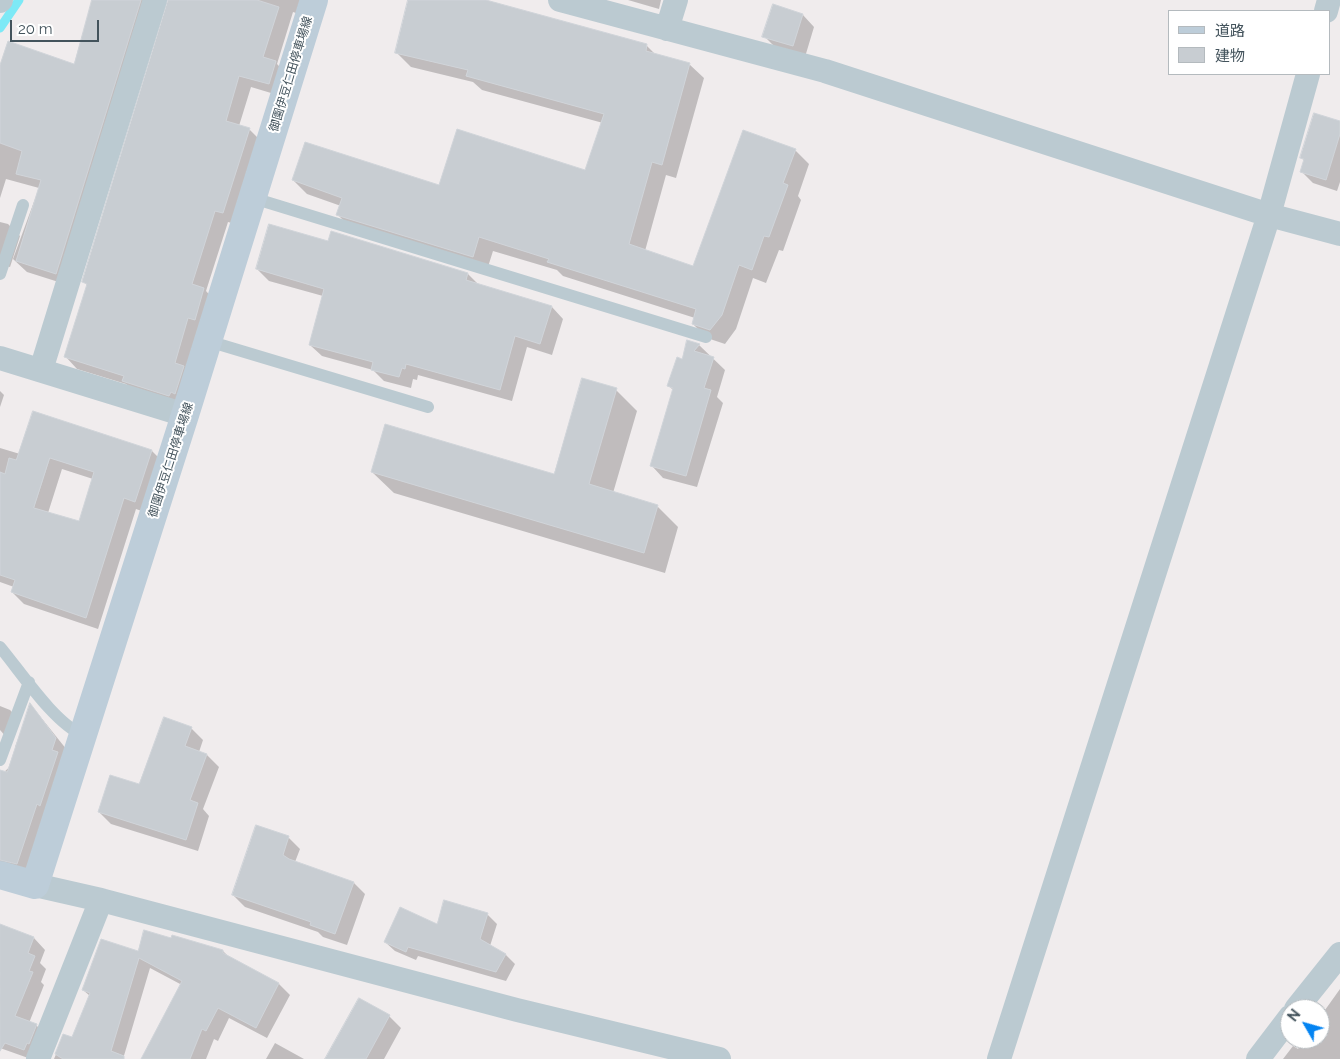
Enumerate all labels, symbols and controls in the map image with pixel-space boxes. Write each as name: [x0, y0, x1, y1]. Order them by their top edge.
scale bar: [12, 10, 101, 42]
legend: [1168, 10, 1330, 75]
street label: 御園伊豆仁田停車場線: [267, 15, 315, 133]
text: 20 m: [18, 20, 53, 38]
text: 道路: [1215, 22, 1245, 40]
text: 建物: [1215, 47, 1245, 65]
street label: 御園伊豆仁田停車場線: [146, 401, 196, 519]
north arrow: [1280, 999, 1330, 1049]
text: N: [1284, 1006, 1304, 1025]

